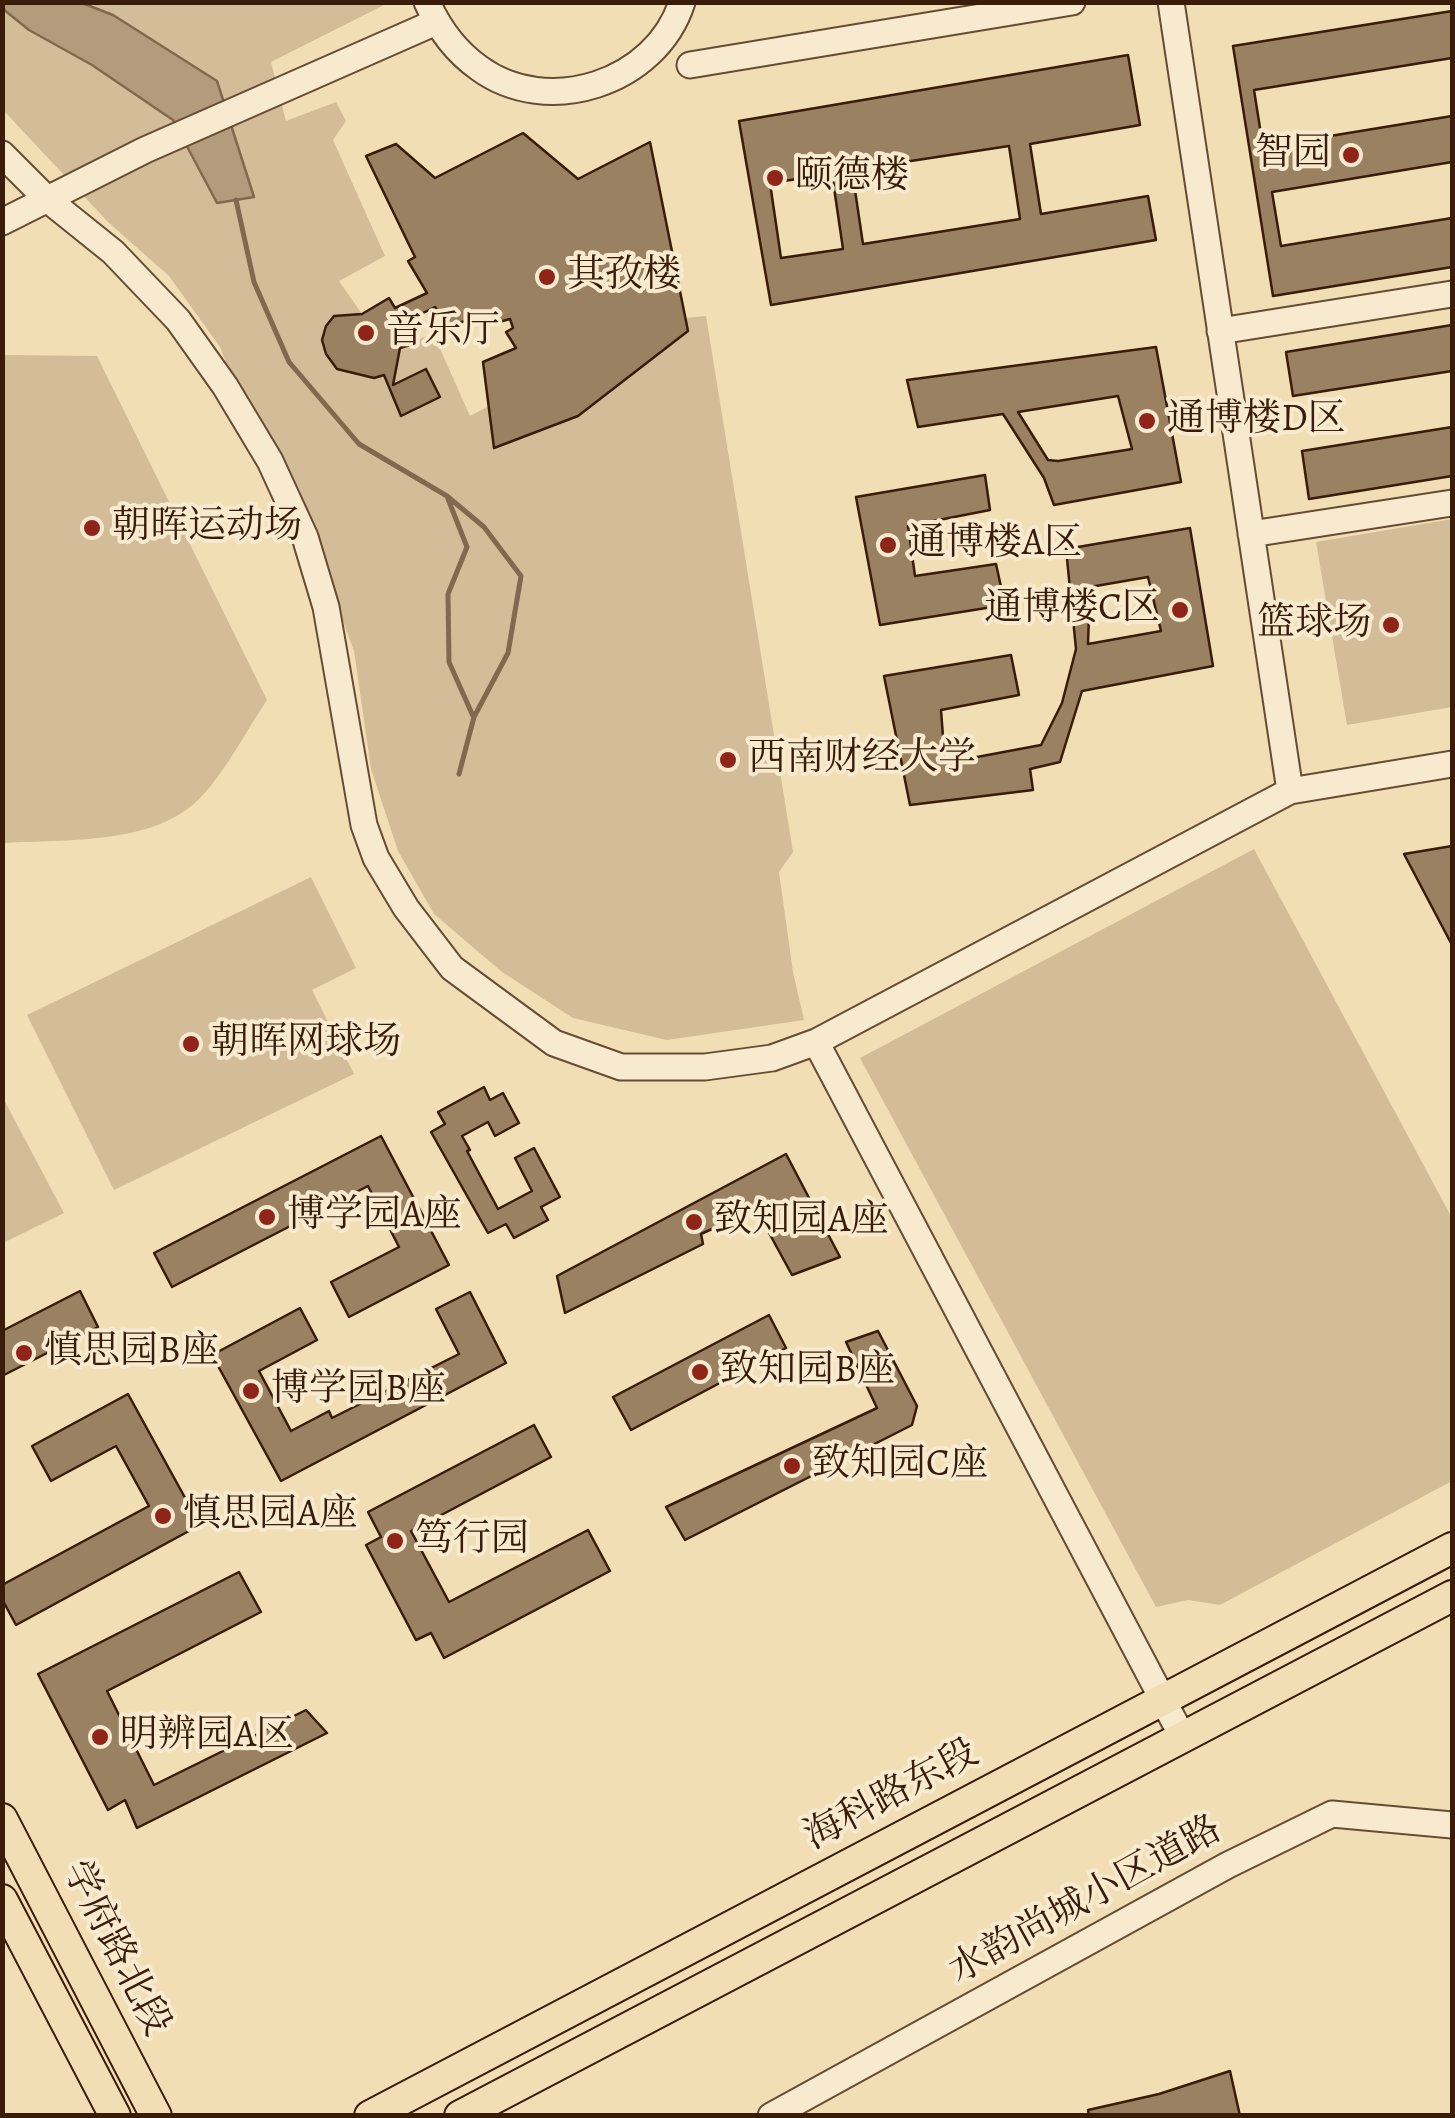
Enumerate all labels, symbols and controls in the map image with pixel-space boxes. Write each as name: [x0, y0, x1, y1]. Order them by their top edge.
place label: 智园: [1255, 132, 1331, 178]
marker: 智园: [1340, 144, 1362, 166]
place label: 颐德楼: [795, 155, 909, 201]
marker: 颐德楼: [764, 167, 786, 189]
place label: 其孜楼: [567, 254, 681, 300]
marker: 其孜楼: [536, 266, 558, 288]
place label: 音乐厅: [386, 310, 500, 356]
marker: 音乐厅: [355, 322, 377, 344]
place label: 通博楼D区: [1167, 398, 1346, 444]
marker: 通博楼D区: [1136, 410, 1158, 432]
place label: 朝晖运动场: [112, 505, 302, 551]
marker: 朝晖运动场: [81, 517, 103, 539]
place label: 通博楼A区: [908, 522, 1082, 568]
marker: 通博楼A区: [877, 534, 899, 556]
place label: 通博楼C区: [984, 587, 1160, 633]
marker: 通博楼C区: [1169, 599, 1191, 621]
place label: 篮球场: [1257, 602, 1371, 648]
marker: 篮球场: [1380, 614, 1402, 636]
place label: 西南财经大学: [748, 737, 976, 783]
marker: 西南财经大学: [717, 749, 739, 771]
place label: 朝晖网球场: [211, 1021, 401, 1067]
marker: 朝晖网球场: [180, 1033, 202, 1055]
place label: 博学园A座: [287, 1194, 461, 1240]
place label: 致知园A座: [714, 1199, 888, 1245]
marker: 博学园A座: [256, 1206, 278, 1228]
marker: 致知园A座: [683, 1211, 705, 1233]
place label: 慎思园B座: [44, 1330, 219, 1376]
marker: 慎思园B座: [13, 1342, 35, 1364]
place label: 致知园B座: [720, 1349, 895, 1395]
marker: 致知园B座: [689, 1361, 711, 1383]
place label: 博学园B座: [271, 1368, 446, 1414]
marker: 博学园B座: [240, 1380, 262, 1402]
place label: 致知园C座: [812, 1443, 988, 1489]
marker: 致知园C座: [781, 1455, 803, 1477]
place label: 慎思园A座: [183, 1493, 357, 1539]
marker: 慎思园A座: [152, 1505, 174, 1527]
place label: 笃行园: [415, 1518, 529, 1564]
marker: 笃行园: [384, 1530, 406, 1552]
place label: 明辨园A区: [120, 1714, 294, 1760]
marker: 明辨园A区: [89, 1726, 111, 1748]
street label: 海科路东段: [797, 1731, 987, 1861]
street label: 水韵尚城小区道路: [942, 1807, 1230, 1995]
street label: 学府路北段: [52, 1854, 178, 2044]

